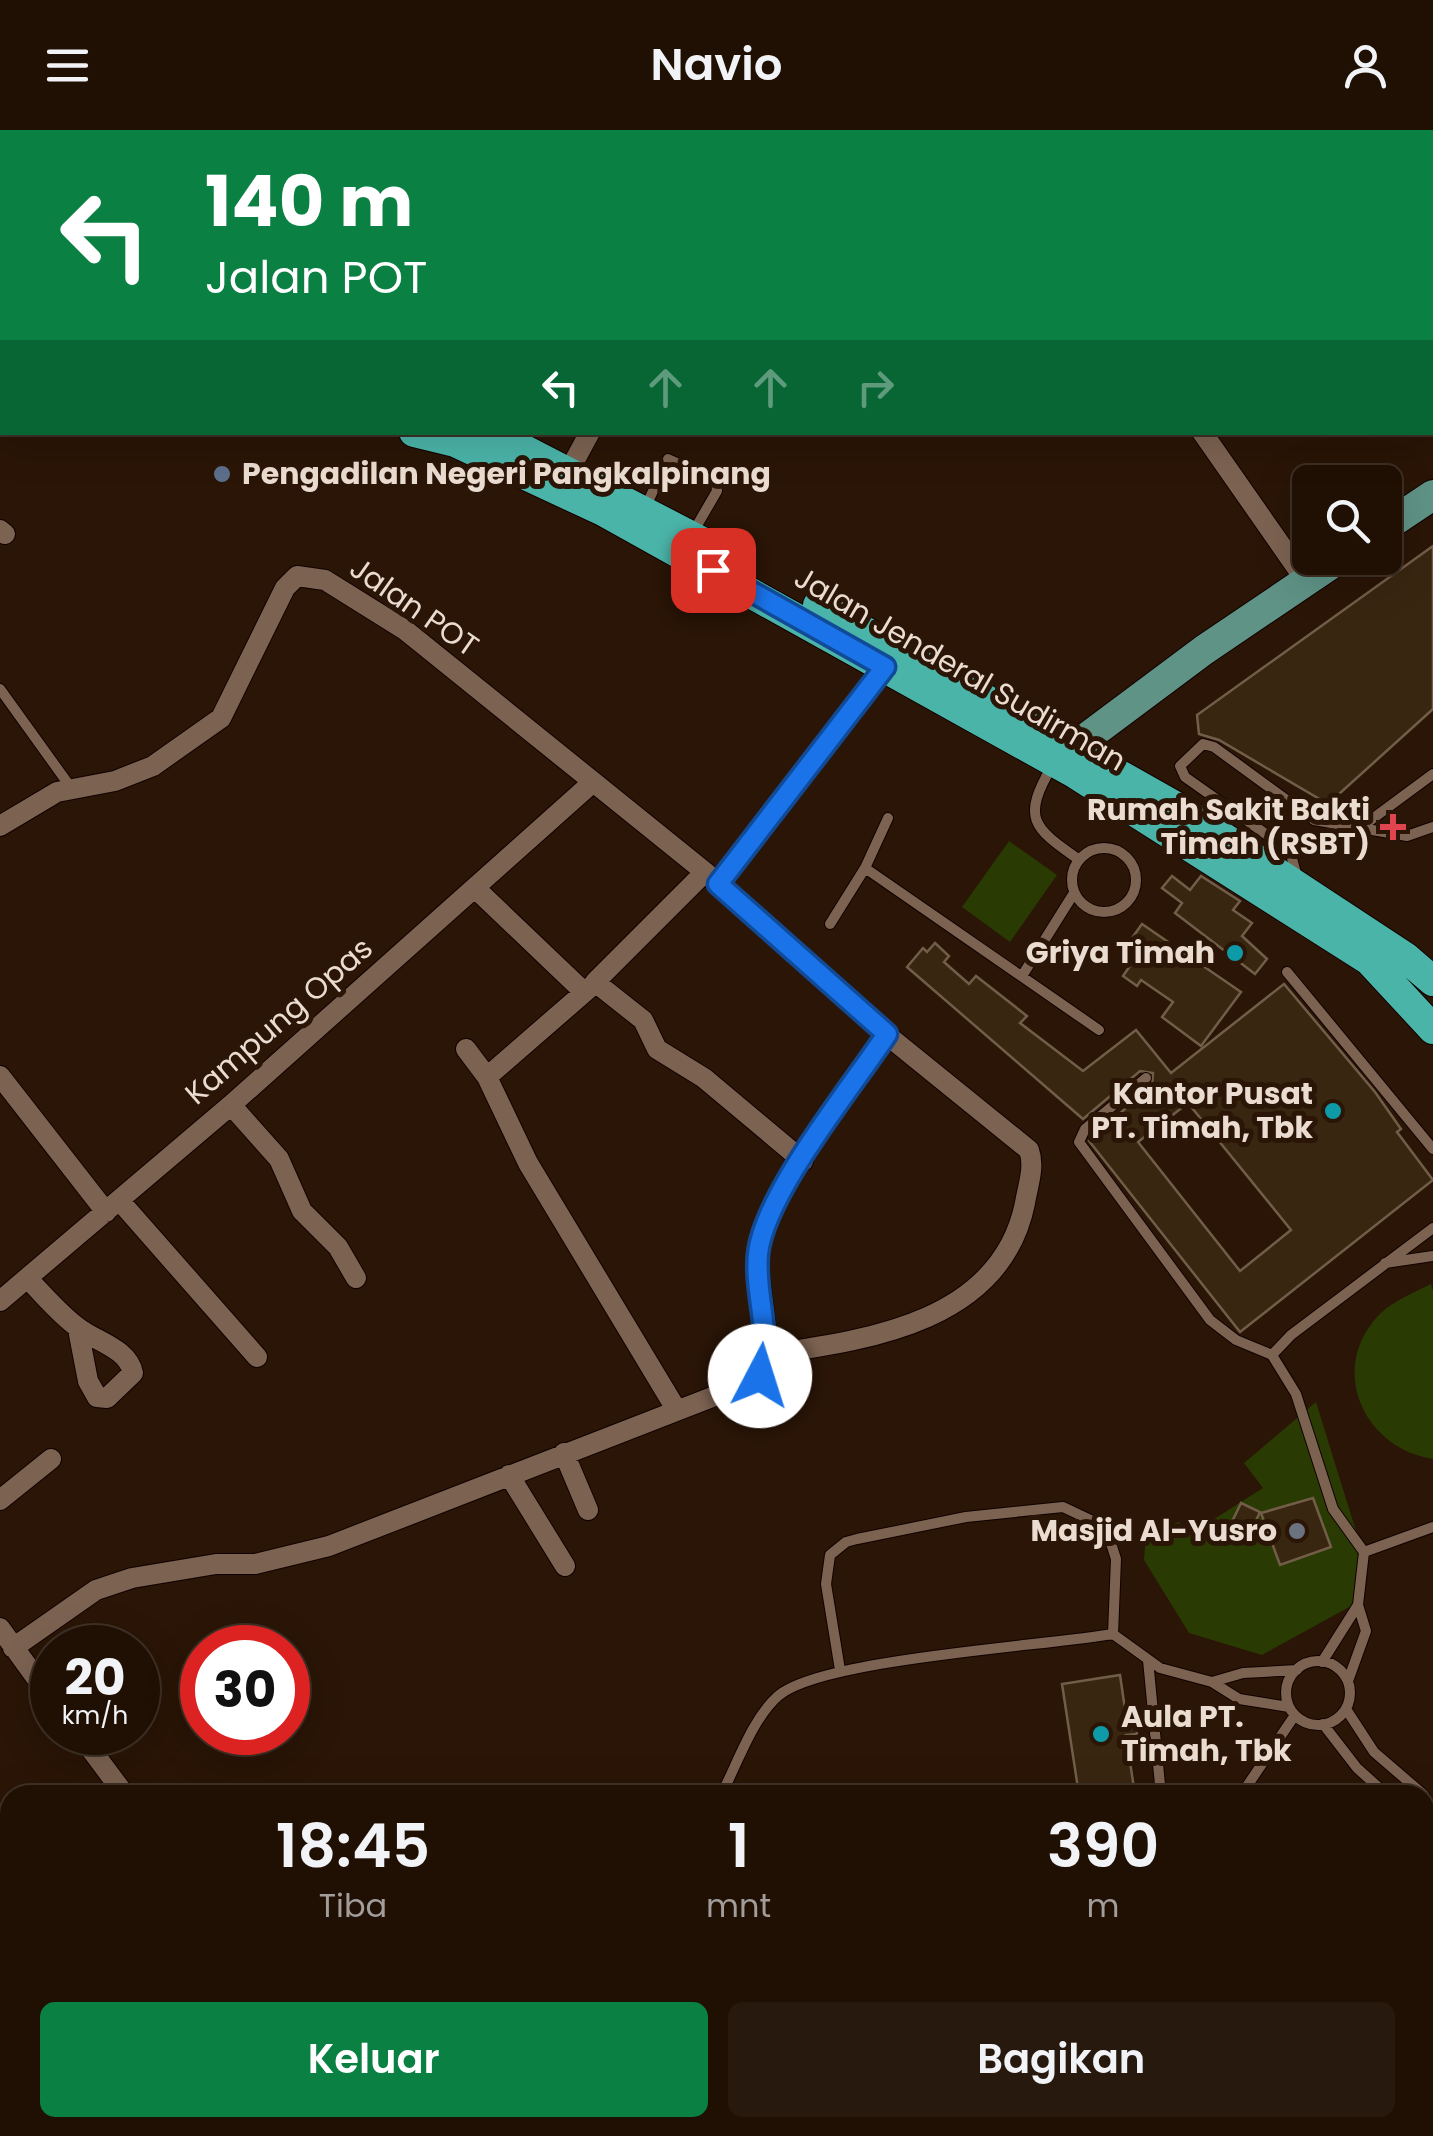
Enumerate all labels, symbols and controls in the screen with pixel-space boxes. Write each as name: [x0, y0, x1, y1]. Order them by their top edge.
text: Navio: [651, 33, 782, 96]
icon: menu: [40, 38, 95, 93]
icon: person: [1338, 38, 1393, 93]
text: 140 m: [205, 152, 413, 251]
icon: left: [40, 170, 170, 300]
text: Jalan POT: [205, 246, 427, 309]
icon: left: [533, 360, 588, 415]
icon: ahead: [638, 360, 693, 415]
icon: ahead: [743, 360, 798, 415]
icon: right: [848, 360, 903, 415]
place label: Pengadilan Negeri Pangkalpinang: [242, 452, 771, 495]
marker: Pengadilan Negeri Pangkalpinang: [211, 463, 233, 485]
map controls: [1292, 465, 1402, 575]
button: search: [1292, 465, 1402, 575]
pin: [671, 528, 756, 613]
icon: arrive: [686, 543, 741, 598]
street label: Jalan POT: [341, 546, 487, 667]
street label: Jalan Jenderal Sudirman: [786, 556, 1134, 781]
place label: Rumah Sakit Bakti Timah (RSBT): [1087, 788, 1370, 865]
marker: Rumah Sakit Bakti Timah (RSBT): [1380, 814, 1406, 840]
street label: Kampung Opas: [176, 927, 382, 1114]
place label: Griya Timah: [1026, 931, 1215, 974]
marker: Griya Timah: [1224, 942, 1246, 964]
place label: Kantor Pusat PT. Timah, Tbk: [1091, 1072, 1313, 1149]
marker: Kantor Pusat PT. Timah, Tbk: [1322, 1100, 1344, 1122]
position arrow: [708, 1324, 812, 1428]
place label: Masjid Al-Yusro: [1031, 1509, 1277, 1552]
marker: Masjid Al-Yusro: [1286, 1520, 1308, 1542]
speed limit sign: 30: [180, 1625, 310, 1755]
text: 20: [64, 1642, 126, 1713]
place label: Aula PT. Timah, Tbk: [1121, 1695, 1292, 1772]
text: km/h: [62, 1698, 128, 1733]
marker: Aula PT. Timah, Tbk: [1090, 1723, 1112, 1745]
text: 18:45: [276, 1804, 430, 1888]
text: 1: [728, 1804, 749, 1888]
text: 390: [1047, 1804, 1159, 1888]
text: Tiba: [319, 1883, 387, 1928]
text: mnt: [706, 1883, 771, 1928]
text: m: [1087, 1883, 1120, 1928]
button: Keluar: [40, 2002, 708, 2117]
button: Bagikan: [728, 2002, 1395, 2117]

